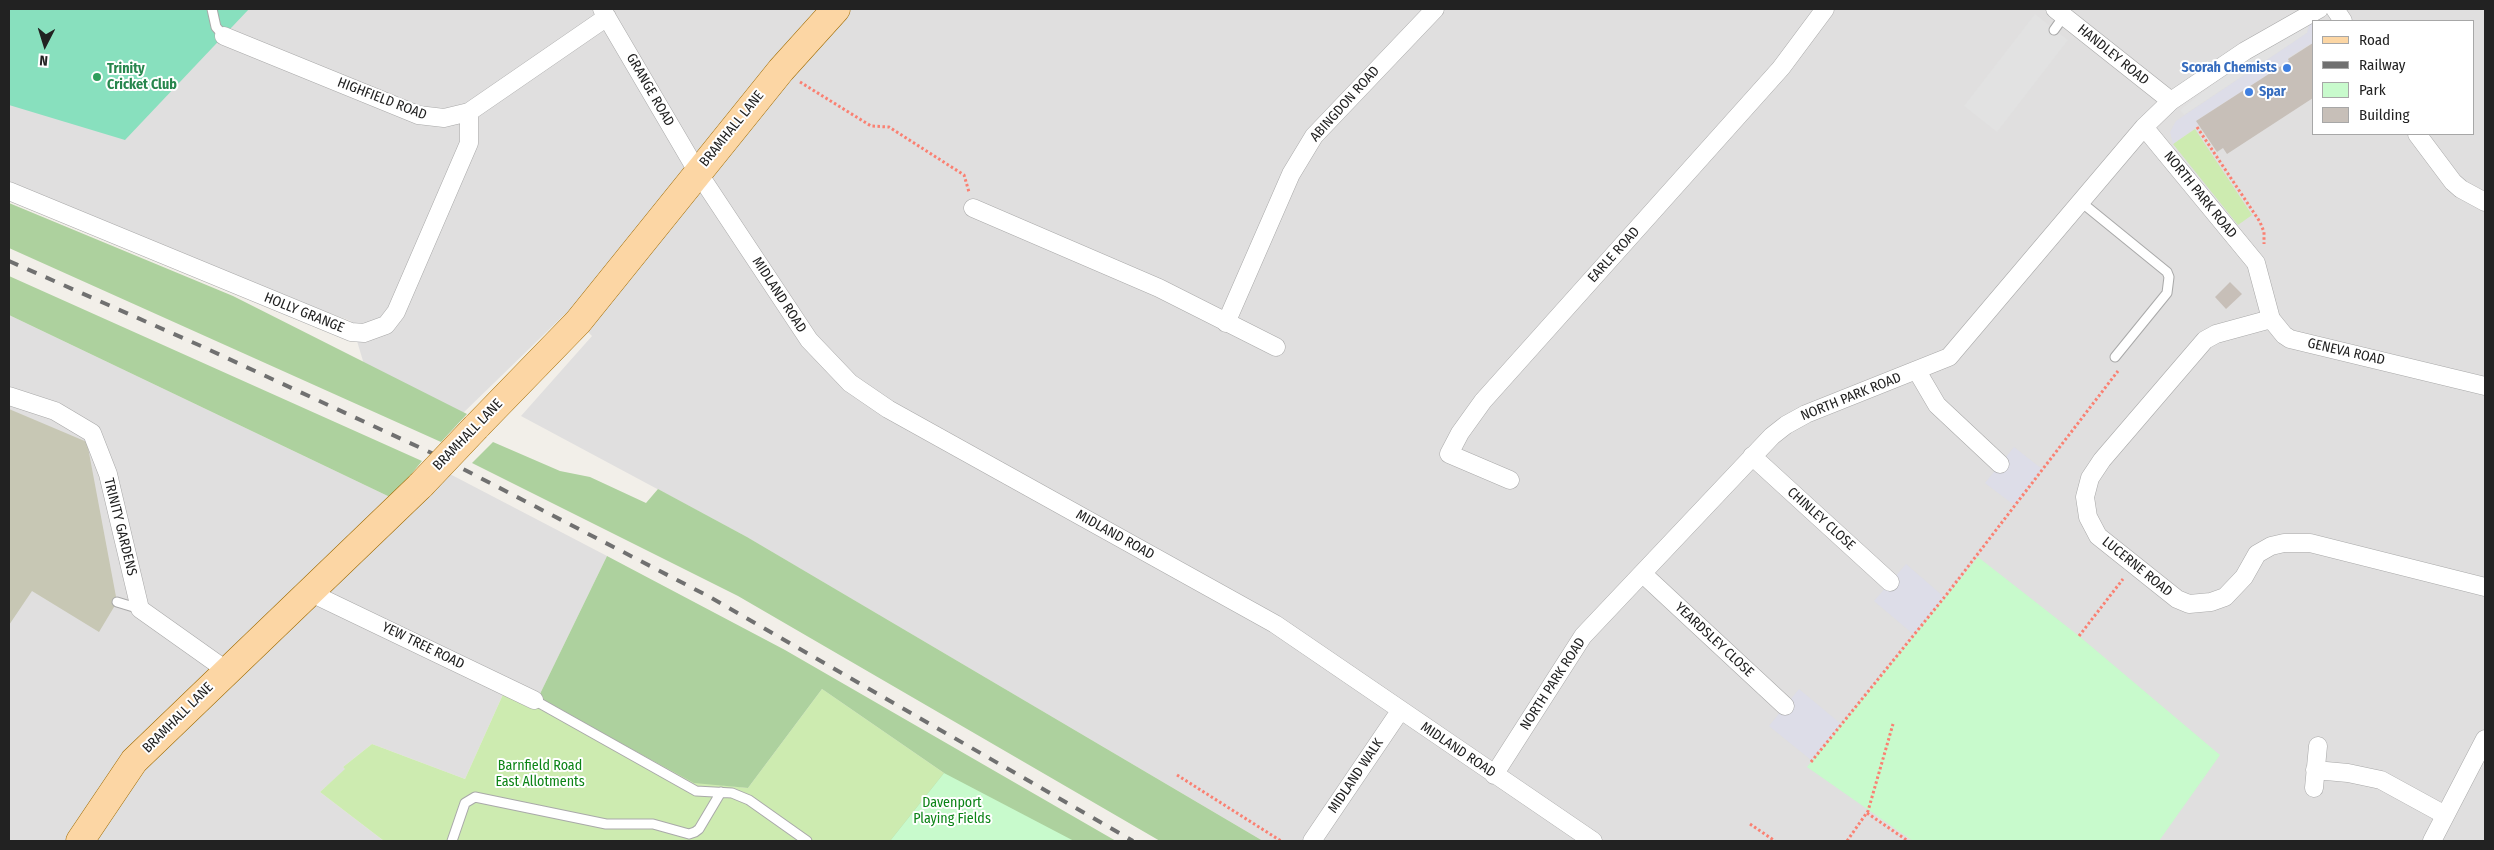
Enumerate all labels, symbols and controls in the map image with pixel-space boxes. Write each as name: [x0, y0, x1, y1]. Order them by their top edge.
north arrow: [20, 20, 70, 70]
legend: [2312, 20, 2474, 135]
street label: HANDLEY ROAD: [2074, 21, 2152, 89]
text: Road: [2359, 31, 2390, 49]
street label: GRANGE ROAD: [622, 51, 678, 129]
text: N: [39, 52, 49, 69]
text: Railway: [2359, 56, 2406, 74]
place label: Scorah Chemists: [2181, 60, 2277, 76]
place label: Trinity Cricket Club: [107, 61, 177, 94]
marker: Scorah Chemists: [2281, 62, 2293, 74]
street label: ABINGDON ROAD: [1307, 63, 1383, 145]
marker: Trinity Cricket Club: [91, 71, 103, 83]
street label: HIGHFIELD ROAD: [335, 74, 429, 124]
text: Park: [2359, 81, 2386, 99]
place label: Spar: [2259, 84, 2286, 100]
marker: Spar: [2243, 86, 2255, 98]
street label: BRAMHALL LANE: [696, 88, 768, 170]
text: Building: [2359, 106, 2410, 124]
street label: NORTH PARK ROAD: [2160, 148, 2240, 242]
street label: EARLE ROAD: [1585, 224, 1643, 286]
street label: MIDLAND ROAD: [748, 254, 810, 336]
street label: HOLLY GRANGE: [262, 289, 346, 337]
street label: GENEVA ROAD: [2306, 335, 2386, 369]
street label: NORTH PARK ROAD: [1798, 369, 1904, 425]
street label: BRAMHALL LANE: [430, 396, 506, 474]
street label: TRINITY GARDENS: [100, 477, 140, 577]
street label: CHINLEY CLOSE: [1784, 484, 1858, 554]
street label: MIDLAND ROAD: [1073, 507, 1157, 563]
street label: LUCERNE ROAD: [2099, 534, 2175, 600]
street label: YEARDSLEY CLOSE: [1671, 599, 1757, 681]
street label: YEW TREE ROAD: [379, 619, 467, 673]
street label: NORTH PARK ROAD: [1517, 635, 1589, 733]
street label: BRAMHALL LANE: [139, 679, 217, 757]
street label: MIDLAND ROAD: [1417, 719, 1499, 781]
street label: MIDLAND WALK: [1325, 735, 1387, 817]
park label: Barnfield Road East Allotments: [495, 758, 585, 790]
park label: Davenport Playing Fields: [913, 795, 991, 828]

